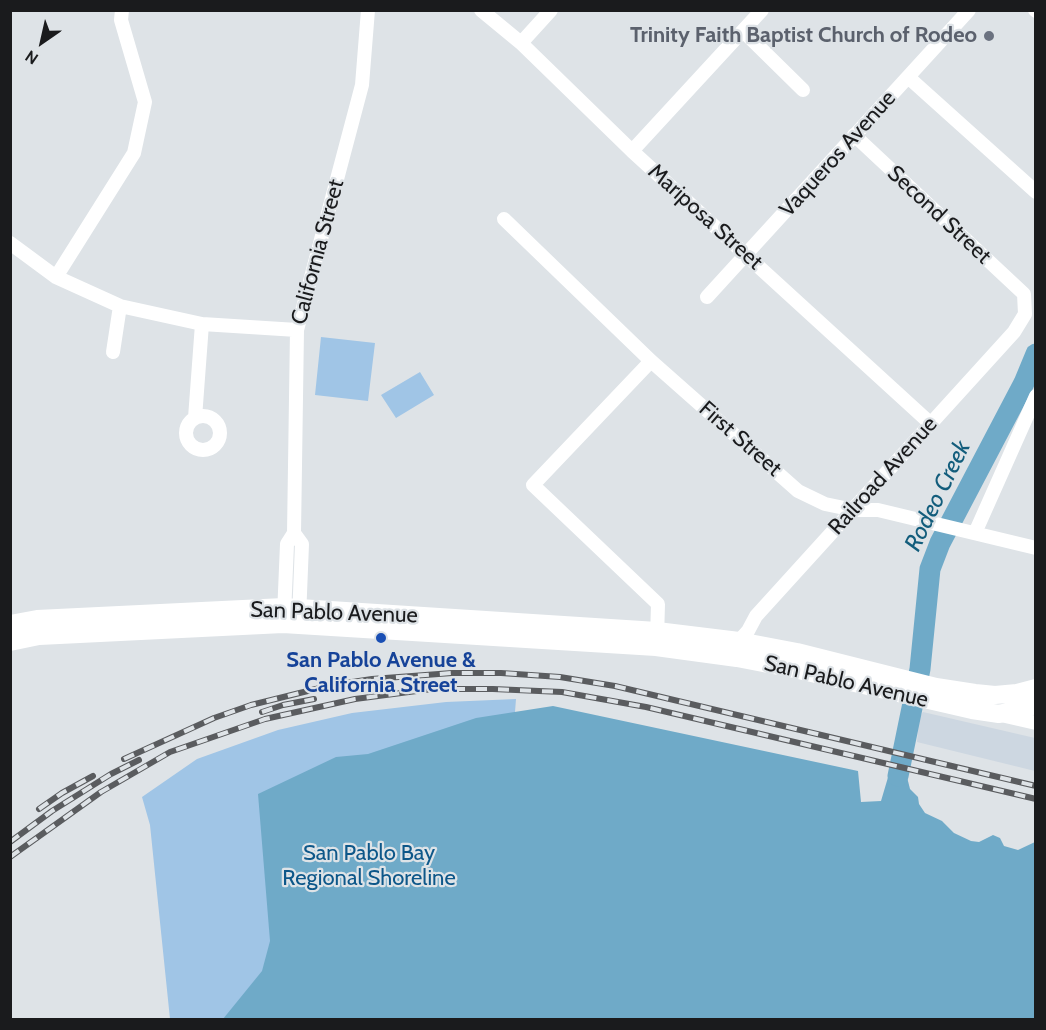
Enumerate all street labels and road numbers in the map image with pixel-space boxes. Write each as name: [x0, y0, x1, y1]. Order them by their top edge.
street label: Vaqueros Avenue: [774, 85, 902, 223]
street label: Mariposa Street: [642, 159, 768, 275]
street label: Second Street: [882, 160, 996, 270]
street label: California Street: [286, 177, 350, 327]
street label: First Street: [693, 396, 787, 482]
street label: Railroad Avenue: [823, 411, 943, 541]
street label: San Pablo Avenue: [250, 597, 418, 629]
street label: San Pablo Avenue: [761, 650, 931, 714]

